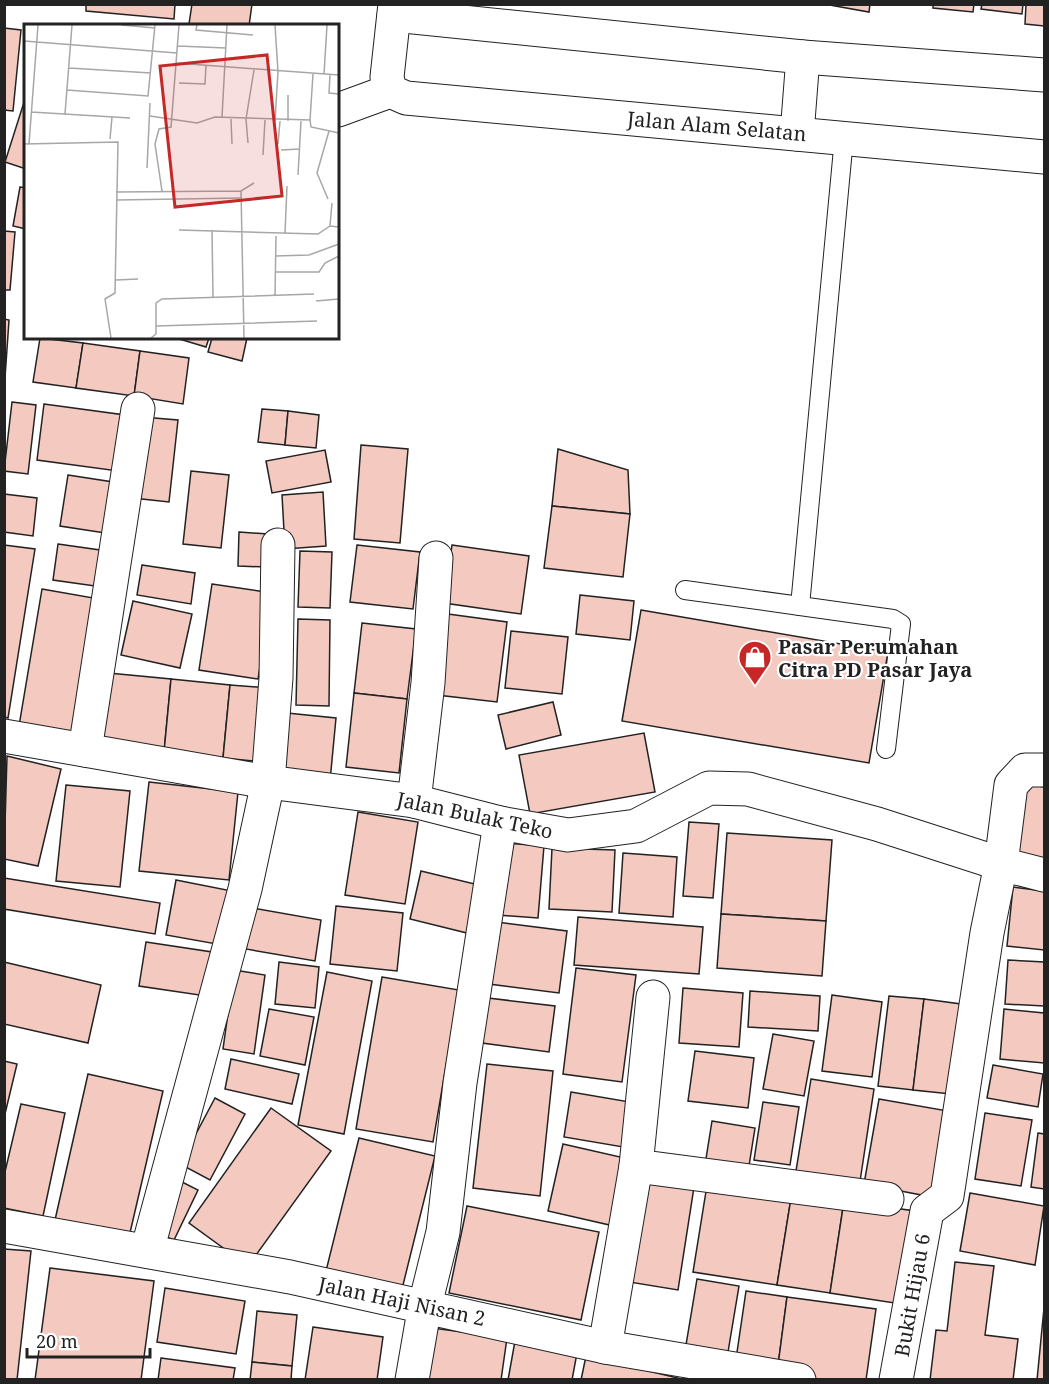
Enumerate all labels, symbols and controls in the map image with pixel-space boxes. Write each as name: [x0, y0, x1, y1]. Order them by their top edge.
inset map: [24, 24, 339, 339]
street label: Jalan Alam Selatan: [625, 105, 808, 147]
place label: Pasar Perumahan Citra PD Pasar Jaya: [778, 633, 972, 683]
shop icon: Pasar Perumahan Citra PD Pasar Jaya: [737, 639, 773, 686]
street label: Jalan Bulak Teko: [393, 785, 556, 845]
street label: Bukit Hijau 6: [888, 1231, 936, 1359]
street label: Jalan Haji Nisan 2: [315, 1270, 488, 1332]
scale bar: [27, 1321, 150, 1359]
text: 20 m: [36, 1329, 78, 1353]

